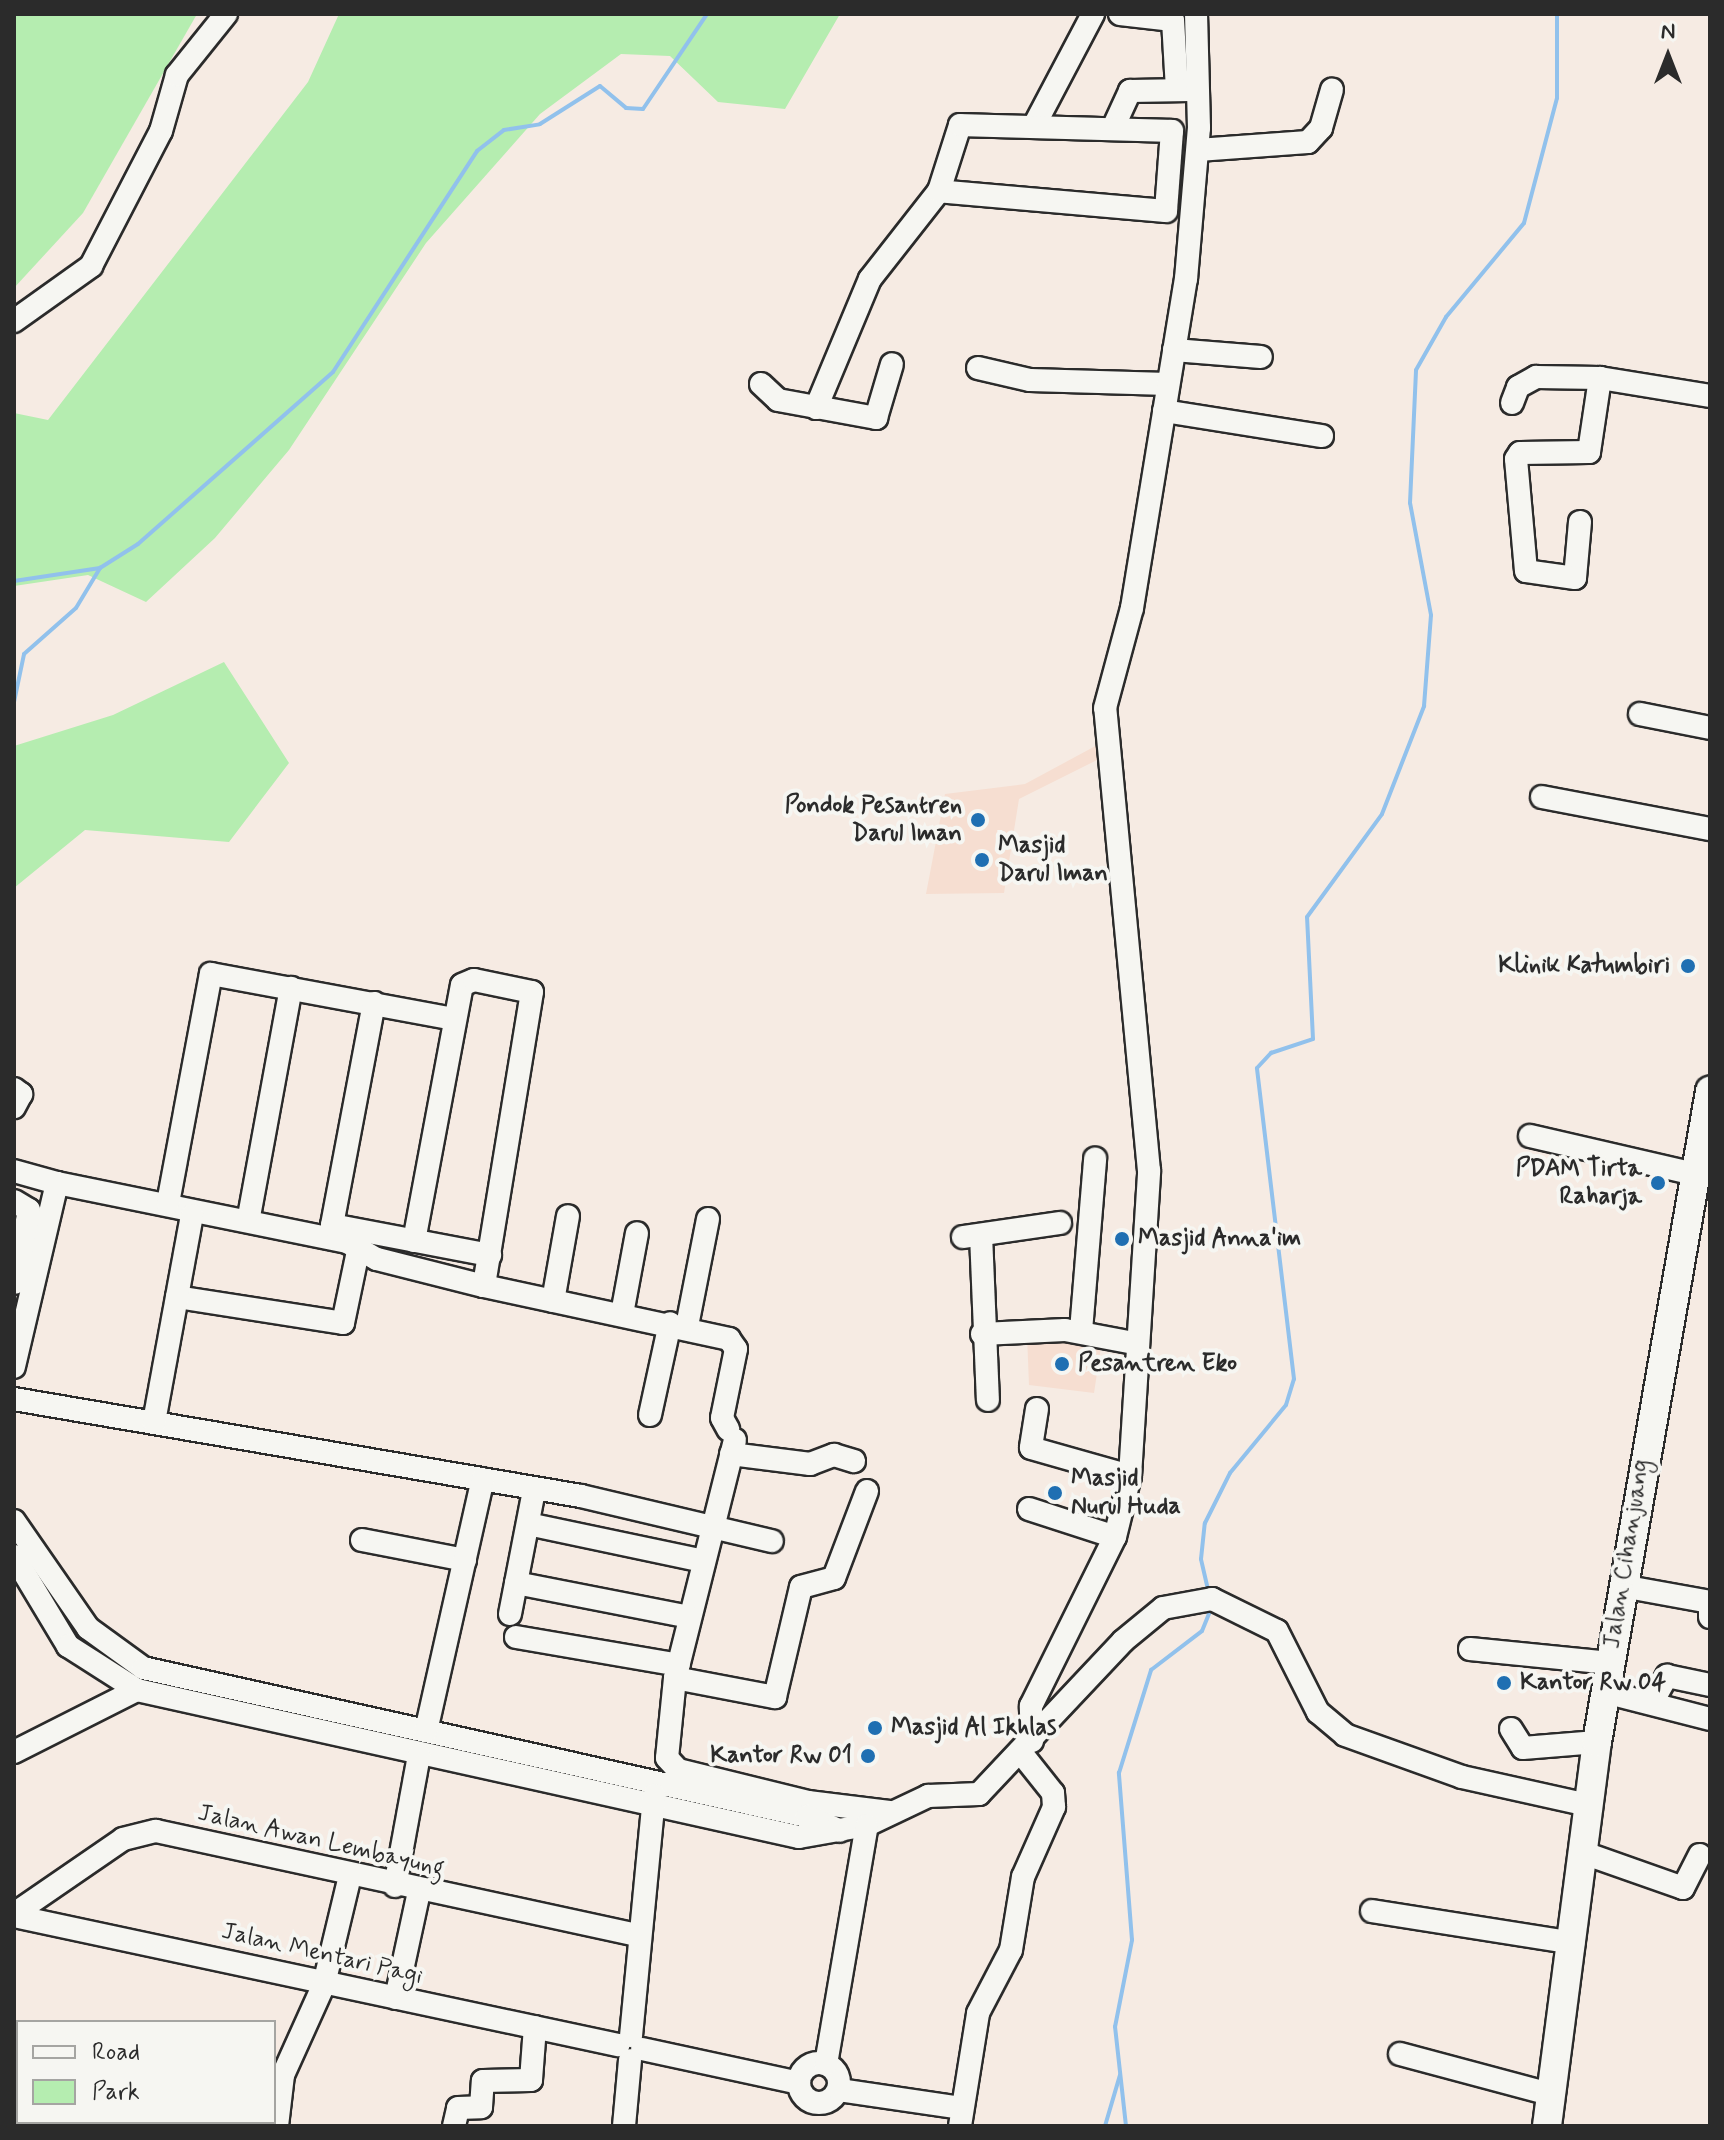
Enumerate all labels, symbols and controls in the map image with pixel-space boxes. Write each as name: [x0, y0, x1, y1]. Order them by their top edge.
north arrow: [1628, 16, 1708, 96]
text: N: [1661, 18, 1675, 46]
place label: Pondok Pesantren Darul Iman: [769, 792, 962, 848]
marker: Pondok Pesantren Darul Iman: [969, 811, 987, 829]
place label: Masjid Darul Iman: [998, 832, 1113, 888]
marker: Masjid Darul Iman: [973, 851, 991, 869]
place label: Klinik Katumbiri: [1495, 952, 1670, 980]
marker: Klinik Katumbiri: [1677, 955, 1699, 977]
place label: PDAM Tirta Raharja: [1522, 1155, 1642, 1211]
marker: PDAM Tirta Raharja: [1649, 1174, 1667, 1192]
place label: Masjid Anna'im: [1138, 1225, 1294, 1253]
marker: Masjid Anna'im: [1113, 1230, 1131, 1248]
place label: Pesantren Eko: [1078, 1350, 1237, 1378]
marker: Pesantren Eko: [1053, 1355, 1071, 1373]
street label: Jalan Cihanjuang: [1598, 1456, 1656, 1652]
place label: Masjid Nurul Huda: [1071, 1465, 1178, 1521]
marker: Masjid Nurul Huda: [1046, 1484, 1064, 1502]
place label: Kantor Rw 04: [1520, 1669, 1663, 1697]
marker: Kantor Rw 04: [1495, 1674, 1513, 1692]
place label: Masjid Al Ikhlas: [891, 1714, 1057, 1742]
marker: Masjid Al Ikhlas: [866, 1719, 884, 1737]
place label: Kantor Rw 01: [713, 1742, 852, 1770]
marker: Kantor Rw 01: [859, 1747, 877, 1765]
street label: Jalan Awan Lembayung: [192, 1798, 450, 1884]
street label: Jalan Mentari Pagi: [220, 1917, 424, 1991]
legend: [16, 2020, 276, 2124]
text: Road: [92, 2037, 140, 2068]
text: Park: [92, 2077, 140, 2108]

